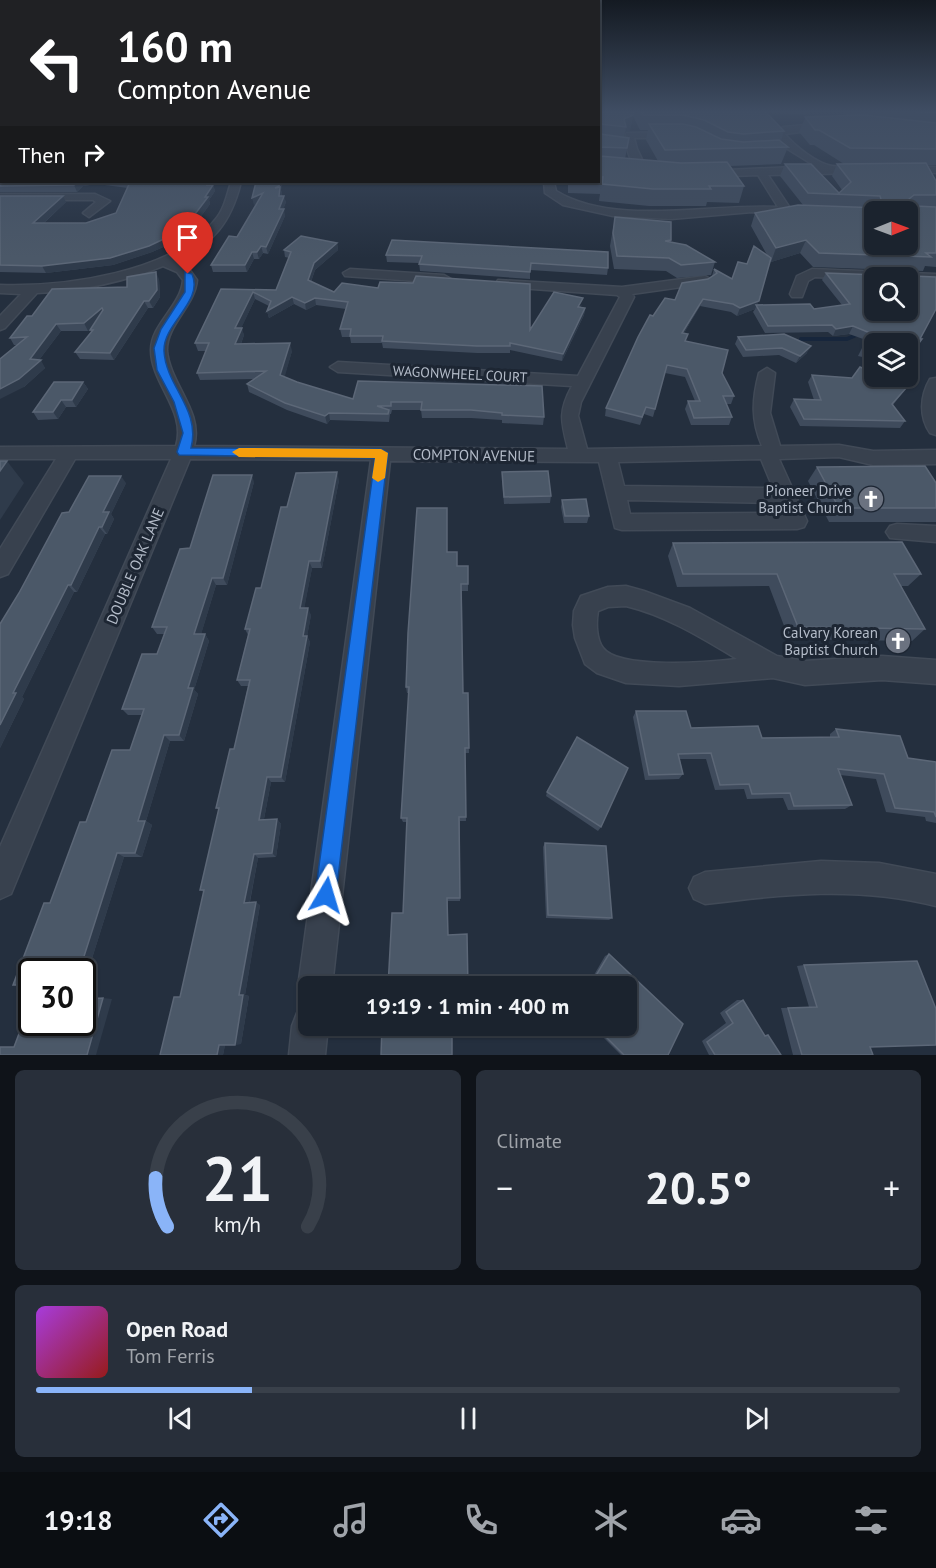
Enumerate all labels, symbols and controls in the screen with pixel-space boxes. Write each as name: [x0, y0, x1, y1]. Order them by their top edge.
text: 160 m: [117, 19, 233, 74]
icon: left: [18, 24, 96, 102]
text: Compton Avenue: [117, 72, 311, 106]
icon: right: [77, 138, 110, 171]
text: Then: [18, 141, 65, 169]
north arrow: [864, 201, 918, 255]
map controls: [864, 201, 918, 387]
pin: [162, 212, 213, 274]
icon: arrive: [171, 221, 204, 254]
button: search: [864, 267, 918, 321]
button: layers: [864, 333, 918, 387]
street label: WAGONWHEEL COURT: [392, 361, 528, 387]
street label: COMPTON AVENUE: [413, 444, 535, 466]
place label: Pioneer Drive Baptist Church: [758, 481, 852, 517]
church icon: Pioneer Drive Baptist Church: [856, 484, 886, 514]
street label: DOUBLE OAK LANE: [102, 505, 168, 627]
place label: Calvary Korean Baptist Church: [783, 623, 878, 659]
church icon: Calvary Korean Baptist Church: [883, 626, 913, 656]
position arrow: [294, 863, 358, 927]
speed limit sign: 30: [18, 958, 96, 1036]
text: 19:19 · 1 min · 400 m: [366, 992, 569, 1020]
text: Climate: [497, 1128, 562, 1154]
text: 21: [202, 1137, 273, 1218]
text: 20.5°: [645, 1158, 752, 1216]
text: −: [497, 1166, 513, 1209]
text: +: [883, 1166, 900, 1209]
text: km/h: [214, 1210, 261, 1238]
text: Open Road: [126, 1315, 228, 1343]
text: Tom Ferris: [126, 1343, 215, 1369]
icon: previous: [164, 1402, 197, 1435]
icon: pause: [452, 1402, 485, 1435]
icon: next: [740, 1402, 773, 1435]
icon: directions: [200, 1499, 242, 1541]
icon: music: [330, 1499, 372, 1541]
icon: phone: [460, 1499, 502, 1541]
icon: climate: [590, 1499, 632, 1541]
icon: car: [720, 1499, 762, 1541]
icon: filters: [850, 1499, 892, 1541]
text: 19:18: [44, 1503, 112, 1537]

